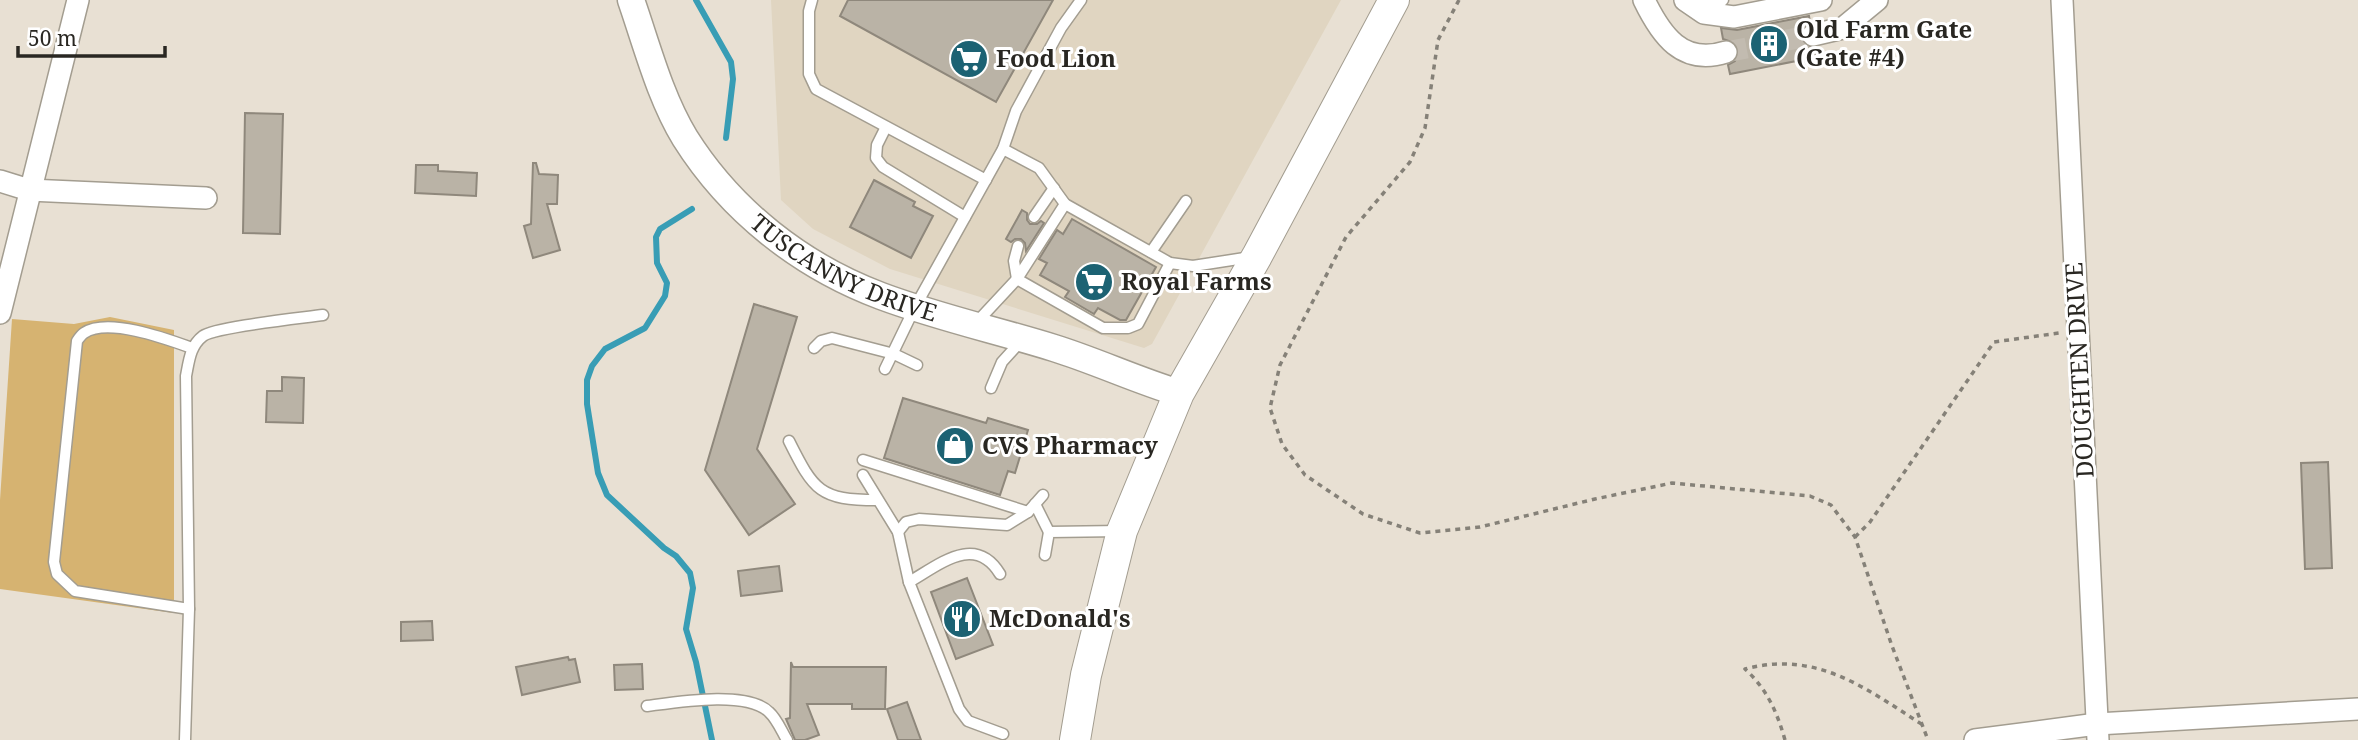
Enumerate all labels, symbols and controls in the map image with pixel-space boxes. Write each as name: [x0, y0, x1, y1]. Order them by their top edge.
place label: Old Farm Gate (Gate #4): [1796, 12, 1972, 73]
scale bar: [18, 14, 164, 58]
building icon: Old Farm Gate (Gate #4): [1748, 23, 1790, 65]
text: 50 m: [28, 24, 77, 52]
supermarket icon: Food Lion: [948, 38, 990, 80]
place label: Food Lion: [996, 41, 1116, 74]
street label: TUSCANNY DRIVE: [744, 206, 941, 329]
supermarket icon: Royal Farms: [1073, 261, 1115, 303]
street label: DOUGHTEN DRIVE: [2056, 261, 2101, 479]
place label: Royal Farms: [1121, 264, 1271, 297]
shop icon: CVS Pharmacy: [934, 425, 976, 467]
place label: CVS Pharmacy: [982, 428, 1158, 461]
restaurant icon: McDonald's: [941, 598, 983, 640]
place label: McDonald's: [989, 601, 1131, 634]

